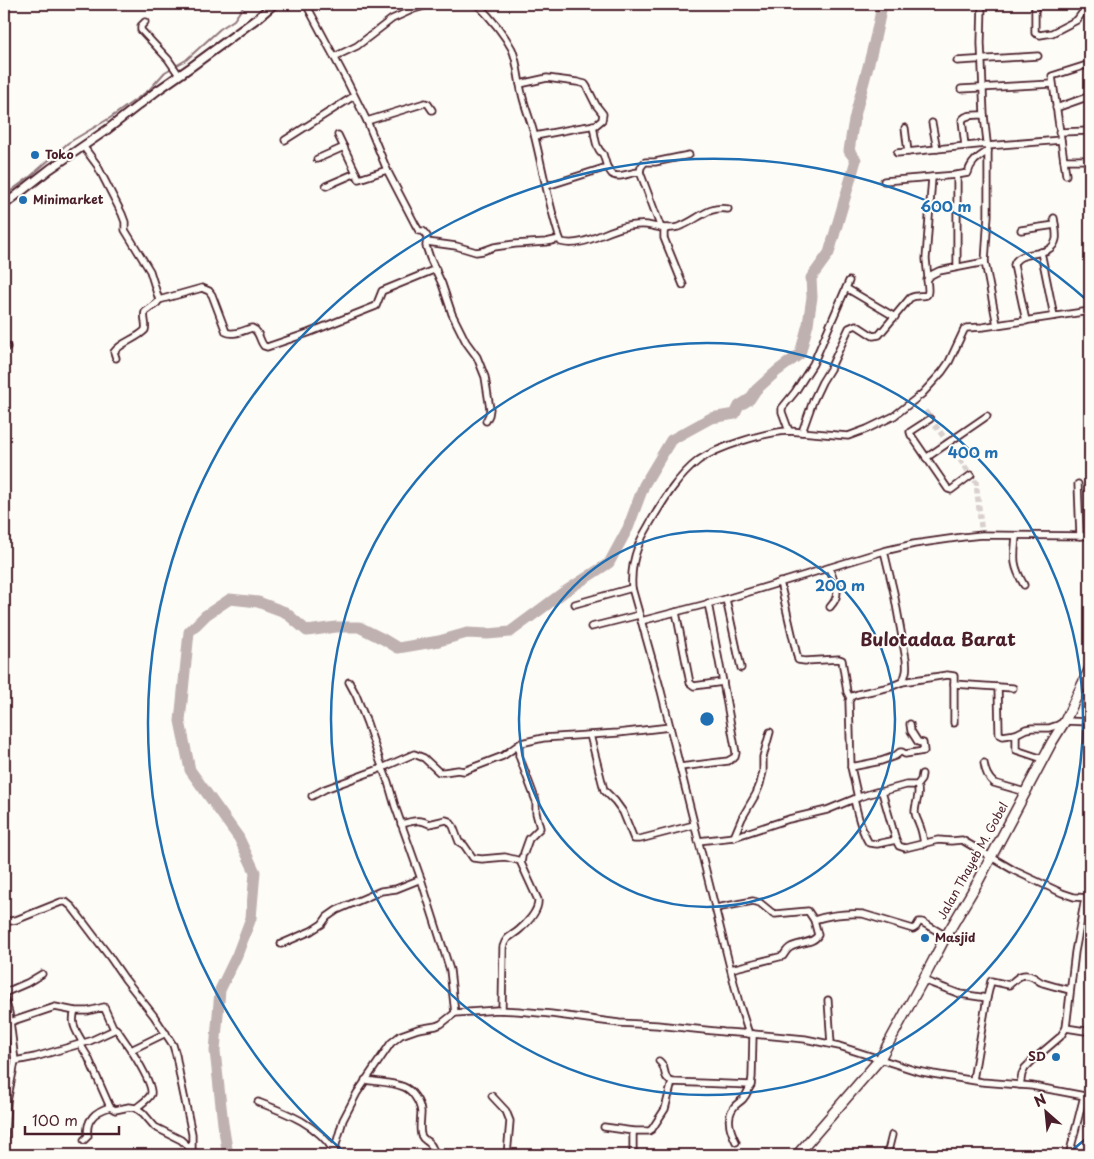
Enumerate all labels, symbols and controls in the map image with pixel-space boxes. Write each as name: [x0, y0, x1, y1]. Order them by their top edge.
place label: Toko: [45, 145, 74, 163]
marker: Toko: [29, 149, 41, 161]
place label: Minimarket: [33, 190, 104, 208]
marker: Minimarket: [17, 194, 29, 206]
text: 600 m: [920, 194, 972, 217]
text: 400 m: [948, 440, 998, 463]
text: 200 m: [815, 573, 865, 596]
district label: Bulotadaa Barat: [860, 625, 1016, 652]
centre of rings: [698, 710, 716, 728]
street label: Jalan Thayeb M. Gobel: [932, 799, 1012, 923]
place label: Masjid: [935, 928, 975, 946]
marker: Masjid: [919, 932, 931, 944]
place label: SD: [1028, 1047, 1046, 1065]
marker: SD: [1050, 1051, 1062, 1063]
north arrow: [1022, 1086, 1072, 1136]
text: N: [1030, 1088, 1050, 1112]
scale bar: [25, 1104, 119, 1136]
text: 100 m: [32, 1108, 78, 1131]

